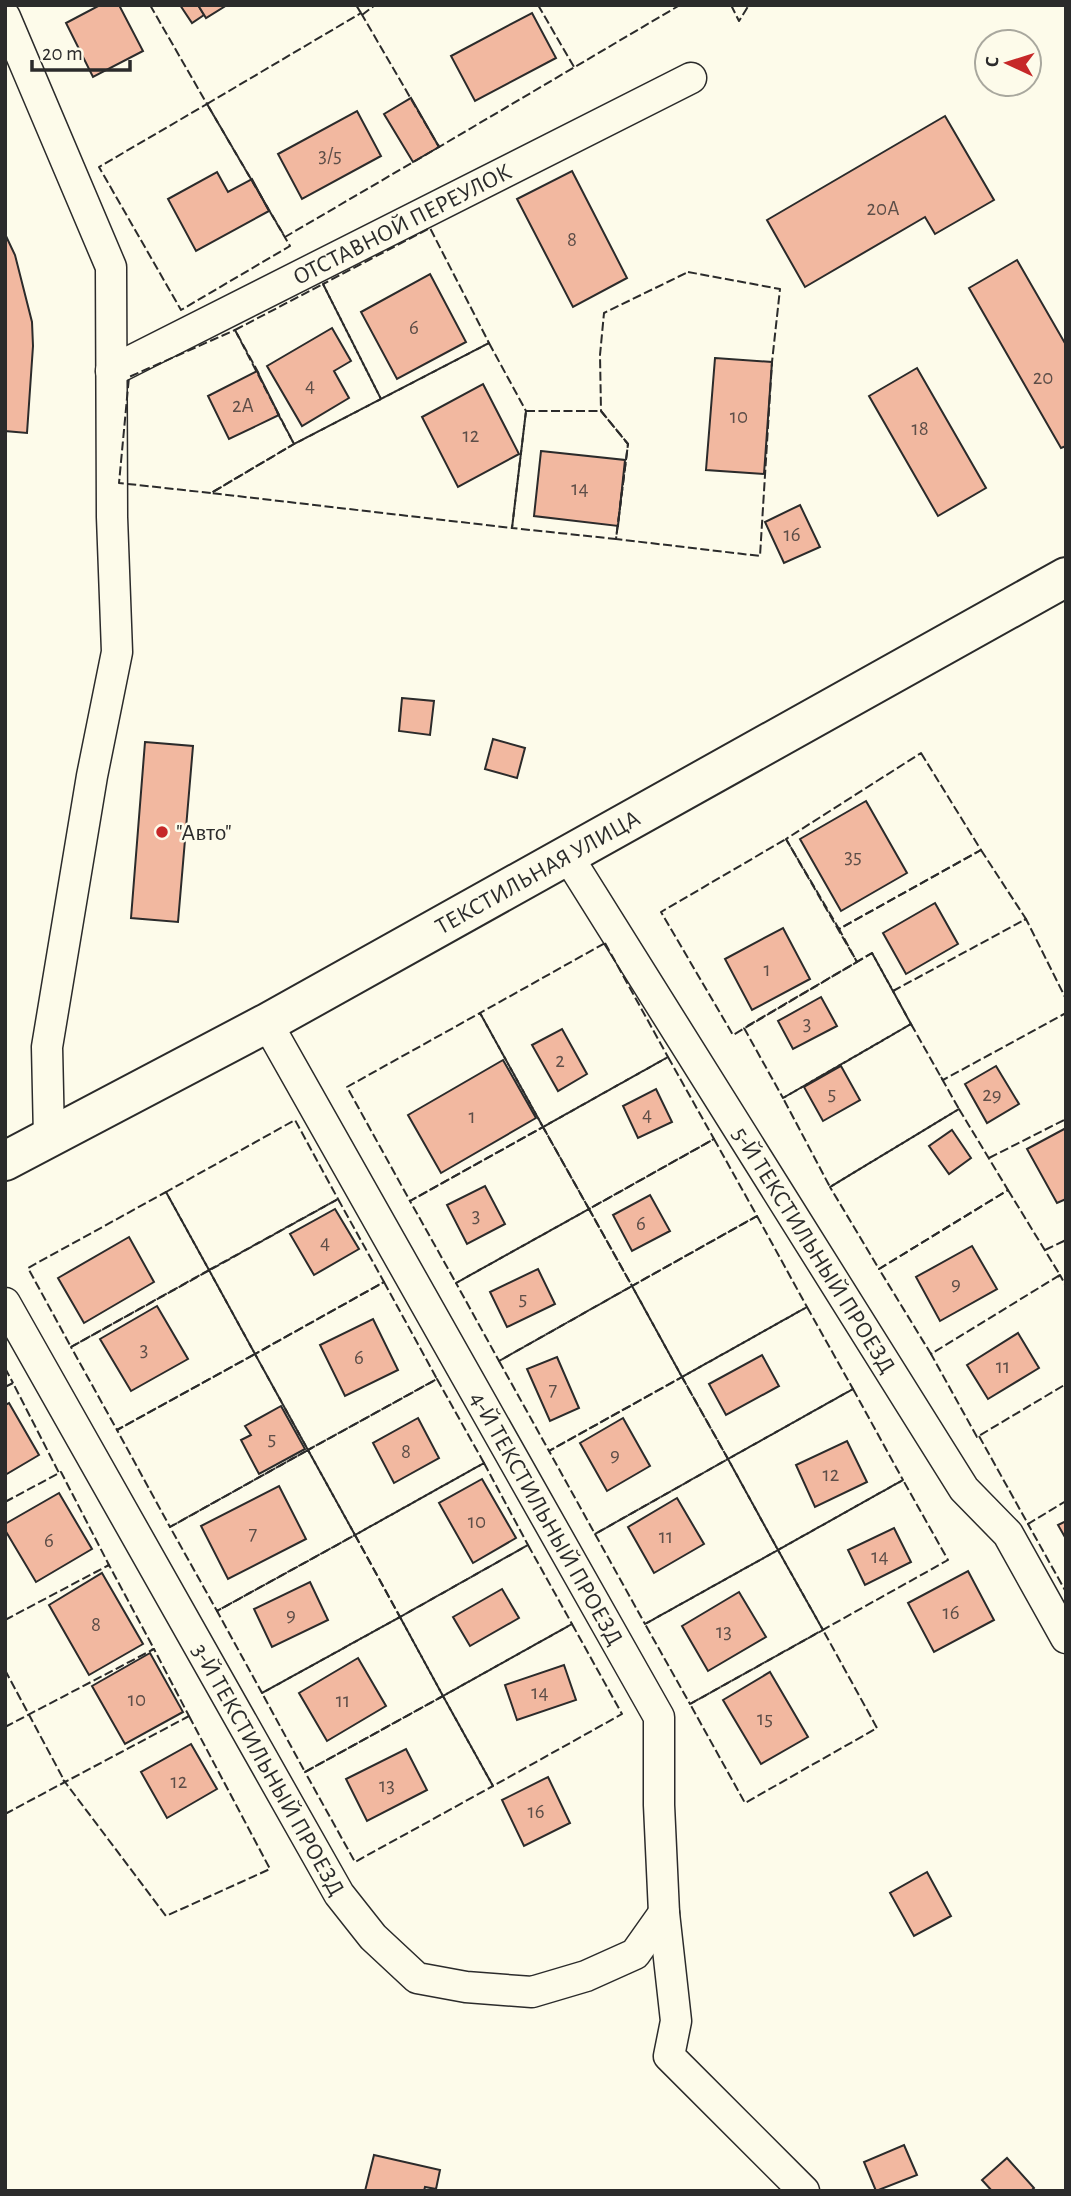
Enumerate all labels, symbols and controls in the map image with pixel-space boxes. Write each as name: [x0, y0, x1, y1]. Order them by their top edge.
scale bar: [32, 28, 130, 72]
north arrow: [973, 28, 1043, 98]
text: 20 m: [42, 43, 83, 64]
text: С: [983, 56, 1002, 68]
house number: 3/5: [318, 145, 342, 166]
street label: ОТСТАВНОЙ ПЕРЕУЛОК: [289, 160, 516, 290]
house number: 20А: [867, 198, 900, 219]
house number: 8: [567, 229, 577, 250]
house number: 6: [409, 317, 419, 338]
house number: 20: [1033, 367, 1053, 388]
house number: 4: [305, 375, 315, 396]
house number: 2А: [232, 395, 254, 416]
house number: 10: [730, 406, 748, 427]
house number: 18: [911, 418, 929, 439]
house number: 12: [463, 425, 479, 446]
house number: 14: [571, 478, 589, 499]
house number: 16: [783, 524, 801, 545]
street label: ТЕКСТИЛЬНАЯ УЛИЦА: [432, 806, 644, 939]
place label: "Авто": [176, 821, 232, 845]
marker: "Авто": [154, 824, 170, 840]
house number: 35: [844, 846, 862, 867]
house number: 1: [763, 959, 771, 980]
house number: 3: [803, 1013, 811, 1034]
house number: 2: [555, 1050, 565, 1071]
house number: 5: [828, 1083, 836, 1104]
house number: 29: [982, 1084, 1002, 1105]
house number: 4: [642, 1104, 652, 1125]
house number: 1: [468, 1106, 476, 1127]
street label: 5-Й ТЕКСТИЛЬНЫЙ ПРОЕЗД: [727, 1123, 899, 1378]
house number: 3: [472, 1205, 480, 1226]
house number: 6: [636, 1213, 646, 1234]
house number: 4: [320, 1232, 330, 1253]
house number: 9: [951, 1273, 961, 1294]
house number: 5: [519, 1288, 527, 1309]
house number: 3: [140, 1339, 148, 1360]
house number: 6: [354, 1347, 364, 1368]
house number: 11: [996, 1356, 1010, 1377]
house number: 7: [549, 1379, 558, 1400]
street label: 4-Й ТЕКСТИЛЬНЫЙ ПРОЕЗД: [465, 1388, 627, 1650]
house number: 5: [268, 1428, 276, 1449]
house number: 8: [401, 1441, 411, 1462]
house number: 9: [610, 1444, 620, 1465]
house number: 12: [823, 1464, 839, 1485]
house number: 10: [468, 1511, 486, 1532]
house number: 7: [249, 1523, 258, 1544]
house number: 11: [659, 1526, 673, 1547]
house number: 6: [44, 1530, 54, 1551]
house number: 14: [871, 1546, 889, 1567]
house number: 16: [942, 1602, 960, 1623]
house number: 9: [286, 1604, 296, 1625]
house number: 8: [91, 1614, 101, 1635]
house number: 13: [716, 1621, 732, 1642]
street label: 3-Й ТЕКСТИЛЬНЫЙ ПРОЕЗД: [187, 1640, 349, 1900]
house number: 14: [531, 1682, 549, 1703]
house number: 10: [128, 1689, 146, 1710]
house number: 11: [336, 1690, 350, 1711]
house number: 15: [757, 1708, 773, 1729]
house number: 12: [171, 1771, 187, 1792]
house number: 13: [379, 1775, 395, 1796]
house number: 16: [527, 1801, 545, 1822]

